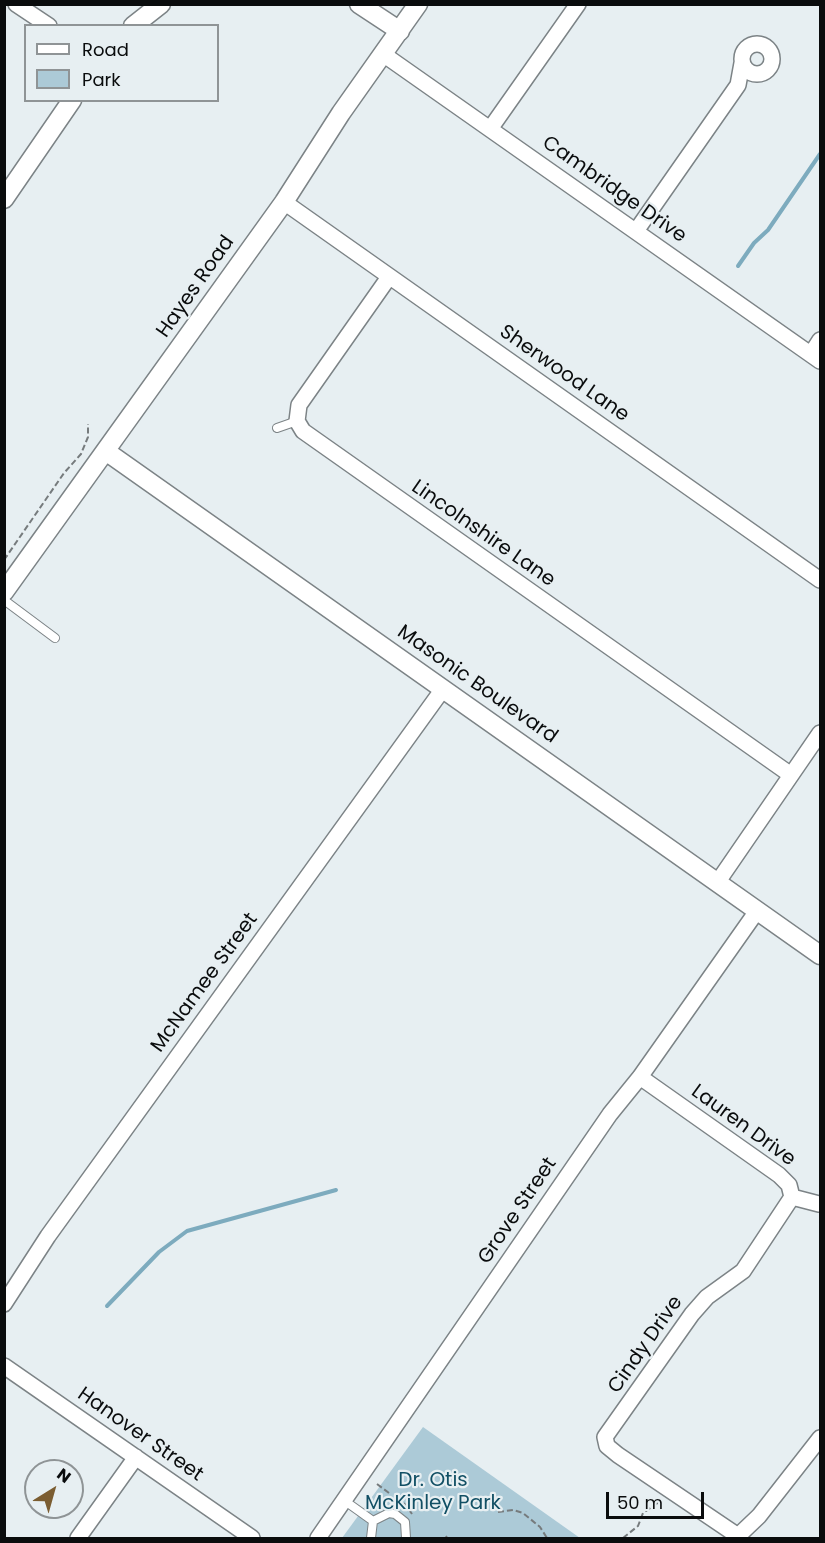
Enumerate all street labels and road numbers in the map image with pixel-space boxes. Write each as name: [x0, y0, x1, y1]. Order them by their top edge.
street label: Cambridge Drive: [537, 131, 691, 249]
street label: Hayes Road: [152, 231, 240, 343]
street label: Sherwood Lane: [495, 320, 633, 428]
street label: Lincolnshire Lane: [407, 475, 559, 593]
street label: Masonic Boulevard: [392, 621, 562, 749]
street label: McNamee Street: [146, 909, 264, 1057]
street label: Lauren Drive: [686, 1080, 800, 1172]
street label: Grove Street: [474, 1153, 562, 1269]
street label: Cindy Drive: [604, 1292, 688, 1398]
street label: Hanover Street: [73, 1383, 207, 1487]

